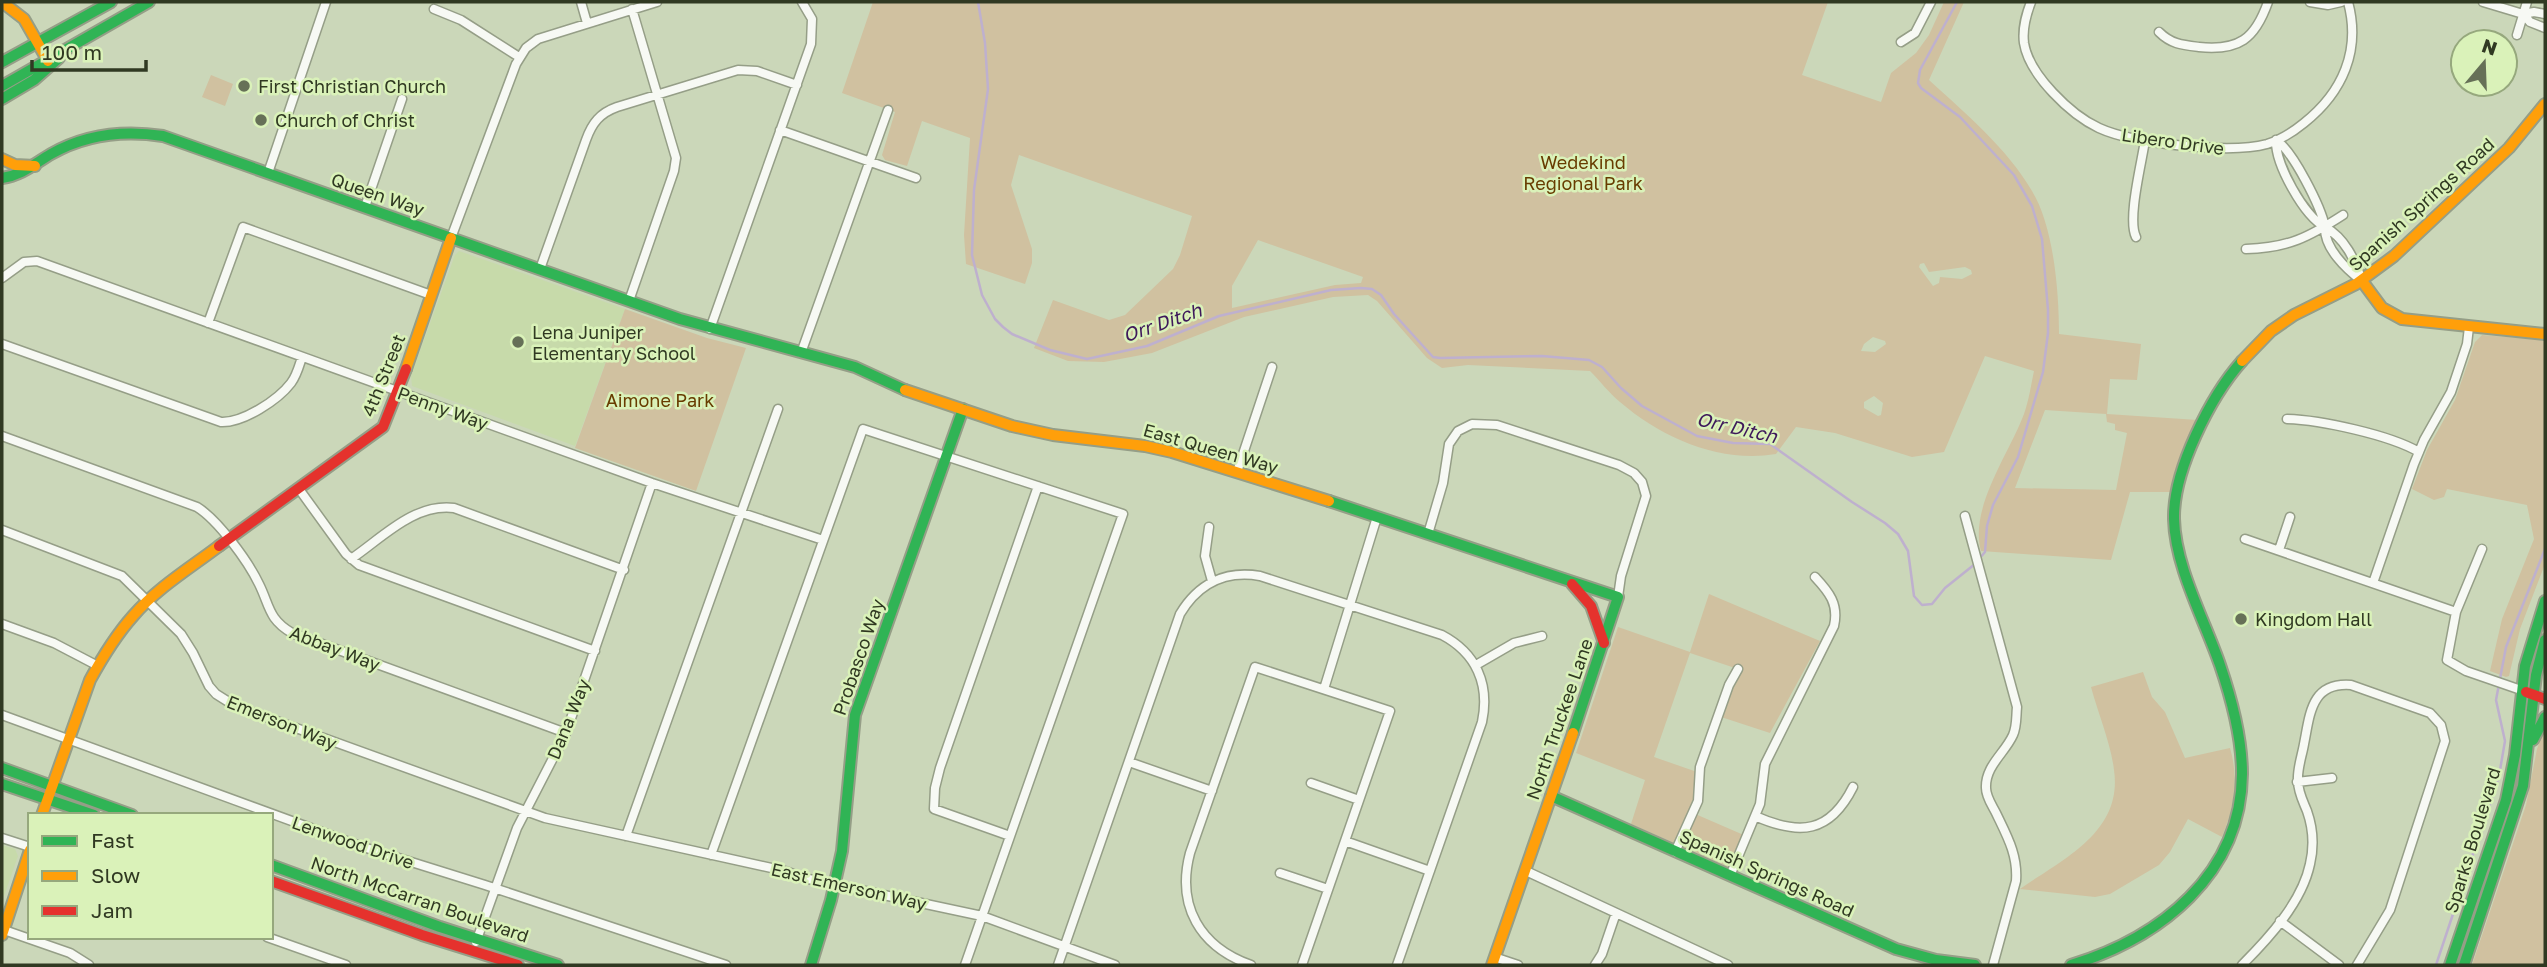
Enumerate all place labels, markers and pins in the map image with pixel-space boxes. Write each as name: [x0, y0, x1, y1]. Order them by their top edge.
place label: First Christian Church: [258, 75, 446, 97]
marker: First Christian Church: [236, 78, 252, 94]
place label: Church of Christ: [275, 109, 415, 131]
marker: Church of Christ: [253, 112, 269, 128]
place label: Lena Juniper Elementary School: [532, 321, 696, 364]
marker: Lena Juniper Elementary School: [510, 334, 526, 350]
place label: Kingdom Hall: [2255, 608, 2372, 630]
marker: Kingdom Hall: [2233, 611, 2249, 627]

